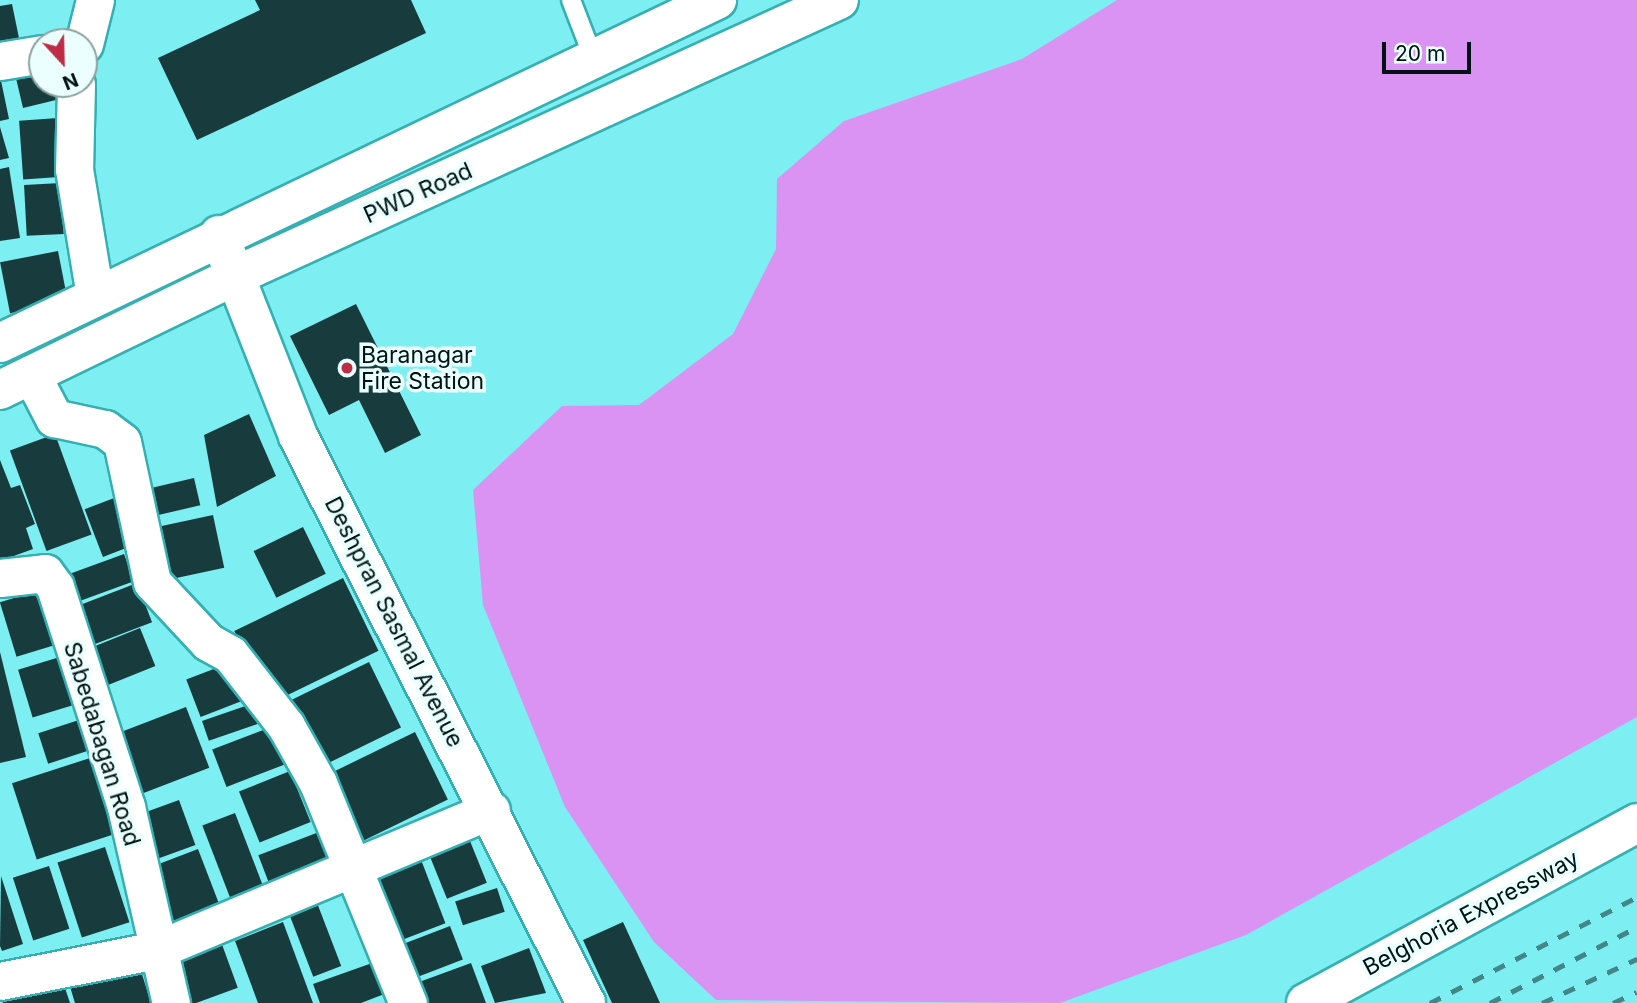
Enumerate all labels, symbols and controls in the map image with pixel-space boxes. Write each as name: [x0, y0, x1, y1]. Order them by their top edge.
north arrow: [28, 28, 98, 98]
scale bar: [1385, 28, 1474, 72]
text: 20 m: [1395, 41, 1445, 66]
text: N: [59, 68, 81, 94]
street label: PWD Road: [359, 157, 477, 229]
place label: Baranagar Fire Station: [361, 341, 484, 395]
marker: Baranagar Fire Station: [339, 360, 355, 376]
street label: Deshpran Sasmal Avenue: [319, 492, 469, 752]
street label: Sabedabagan Road: [58, 639, 146, 849]
street label: Belghoria Expressway: [1358, 844, 1584, 982]

